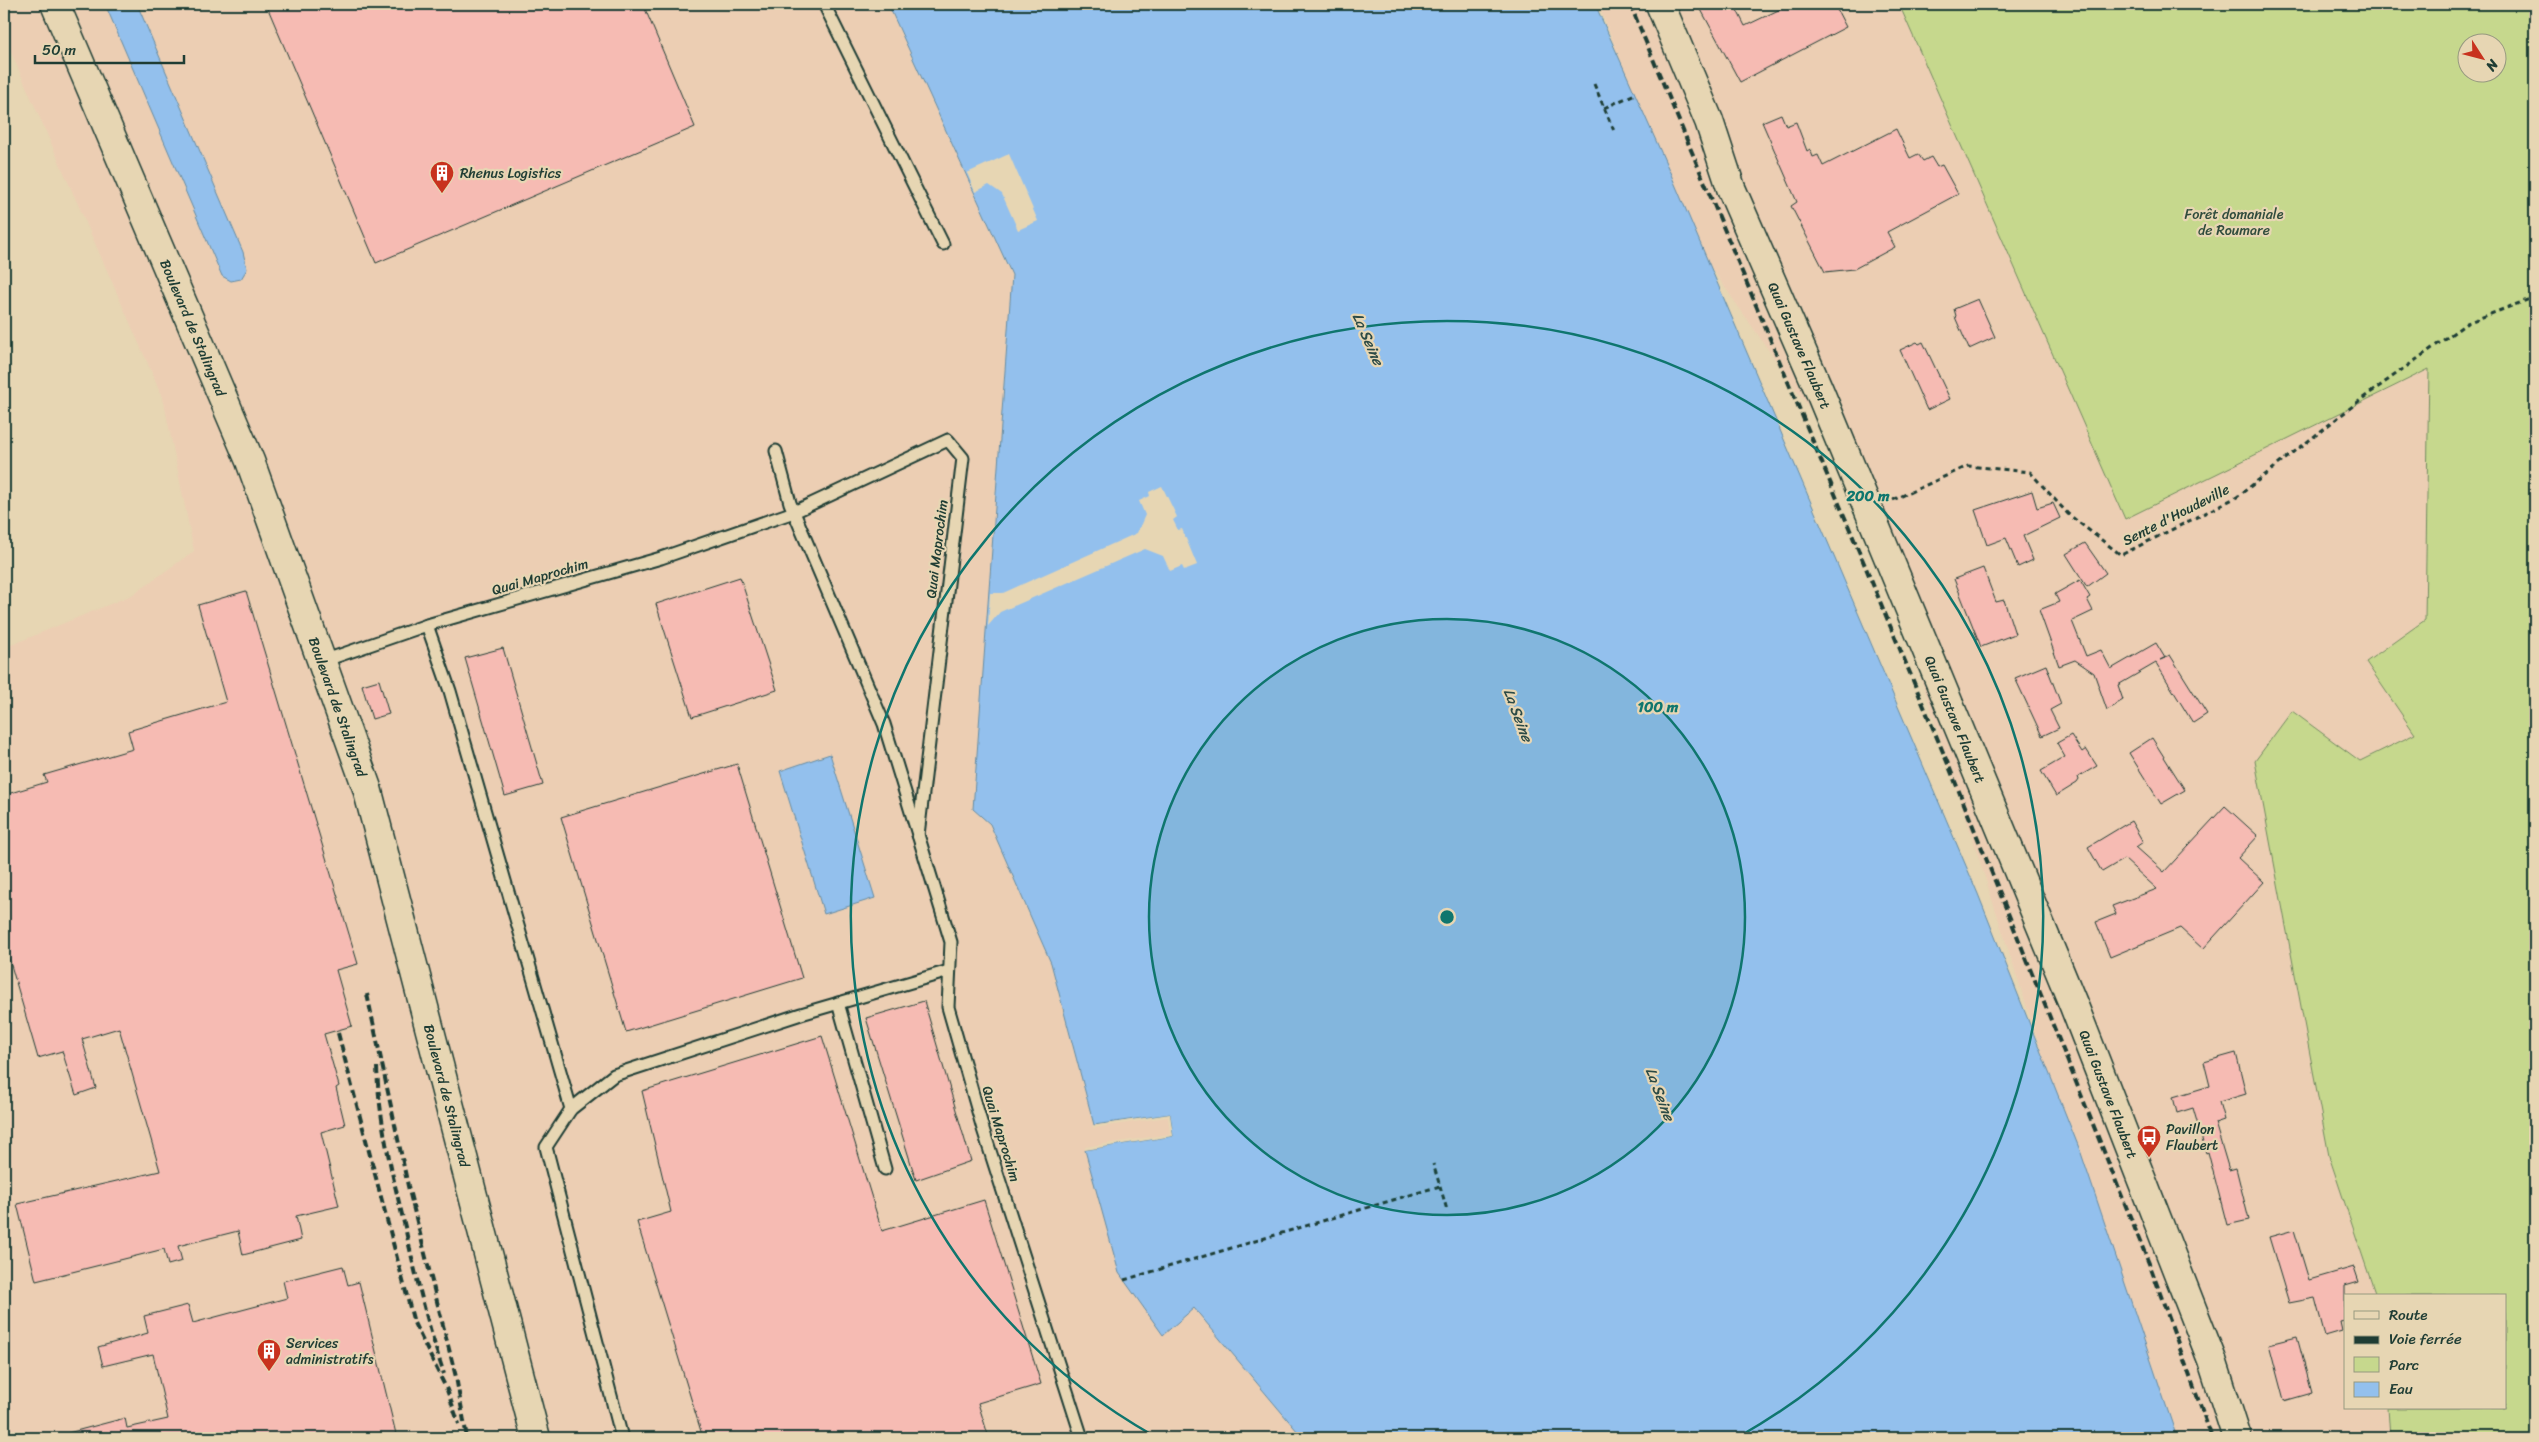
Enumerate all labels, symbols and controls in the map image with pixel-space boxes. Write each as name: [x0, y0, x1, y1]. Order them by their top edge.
scale bar: [35, 32, 184, 64]
north arrow: [2456, 32, 2506, 82]
text: 50 m: [42, 37, 77, 63]
text: N: [2479, 53, 2506, 77]
building icon: Rhenus Logistics: [429, 160, 455, 194]
place label: Rhenus Logistics: [460, 161, 562, 186]
park label: Forêt domaniale de Roumare: [2185, 202, 2284, 243]
street label: Boulevard de Stalingrad: [153, 255, 234, 402]
street label: Quai Gustave Flaubert: [1761, 278, 1838, 413]
water label: La Seine: [1345, 308, 1392, 371]
street label: Sente d'Houdeville: [2118, 477, 2234, 553]
text: 200 m: [1845, 483, 1890, 509]
street label: Quai Maprochim: [919, 498, 955, 600]
street label: Quai Maprochim: [489, 551, 591, 603]
street label: Boulevard de Stalingrad: [301, 633, 375, 782]
street label: Quai Gustave Flaubert: [1918, 652, 1993, 787]
water label: La Seine: [1496, 684, 1541, 747]
text: 100 m: [1638, 694, 1679, 720]
centre of rings: [1438, 908, 1456, 926]
street label: Boulevard de Stalingrad: [416, 1021, 478, 1171]
street label: Quai Gustave Flaubert: [2072, 1026, 2145, 1162]
water label: La Seine: [1638, 1063, 1683, 1126]
street label: Quai Maprochim: [975, 1083, 1028, 1185]
place label: Pavillon Flaubert: [2166, 1117, 2218, 1158]
bus stop icon: Pavillon Flaubert: [2136, 1124, 2162, 1158]
legend: [2344, 1294, 2506, 1410]
text: Route: [2389, 1302, 2428, 1328]
text: Voie ferrée: [2389, 1326, 2462, 1352]
place label: Services administratifs: [286, 1331, 374, 1372]
building icon: Services administratifs: [256, 1338, 282, 1372]
text: Parc: [2389, 1352, 2419, 1378]
text: Eau: [2389, 1376, 2413, 1402]

